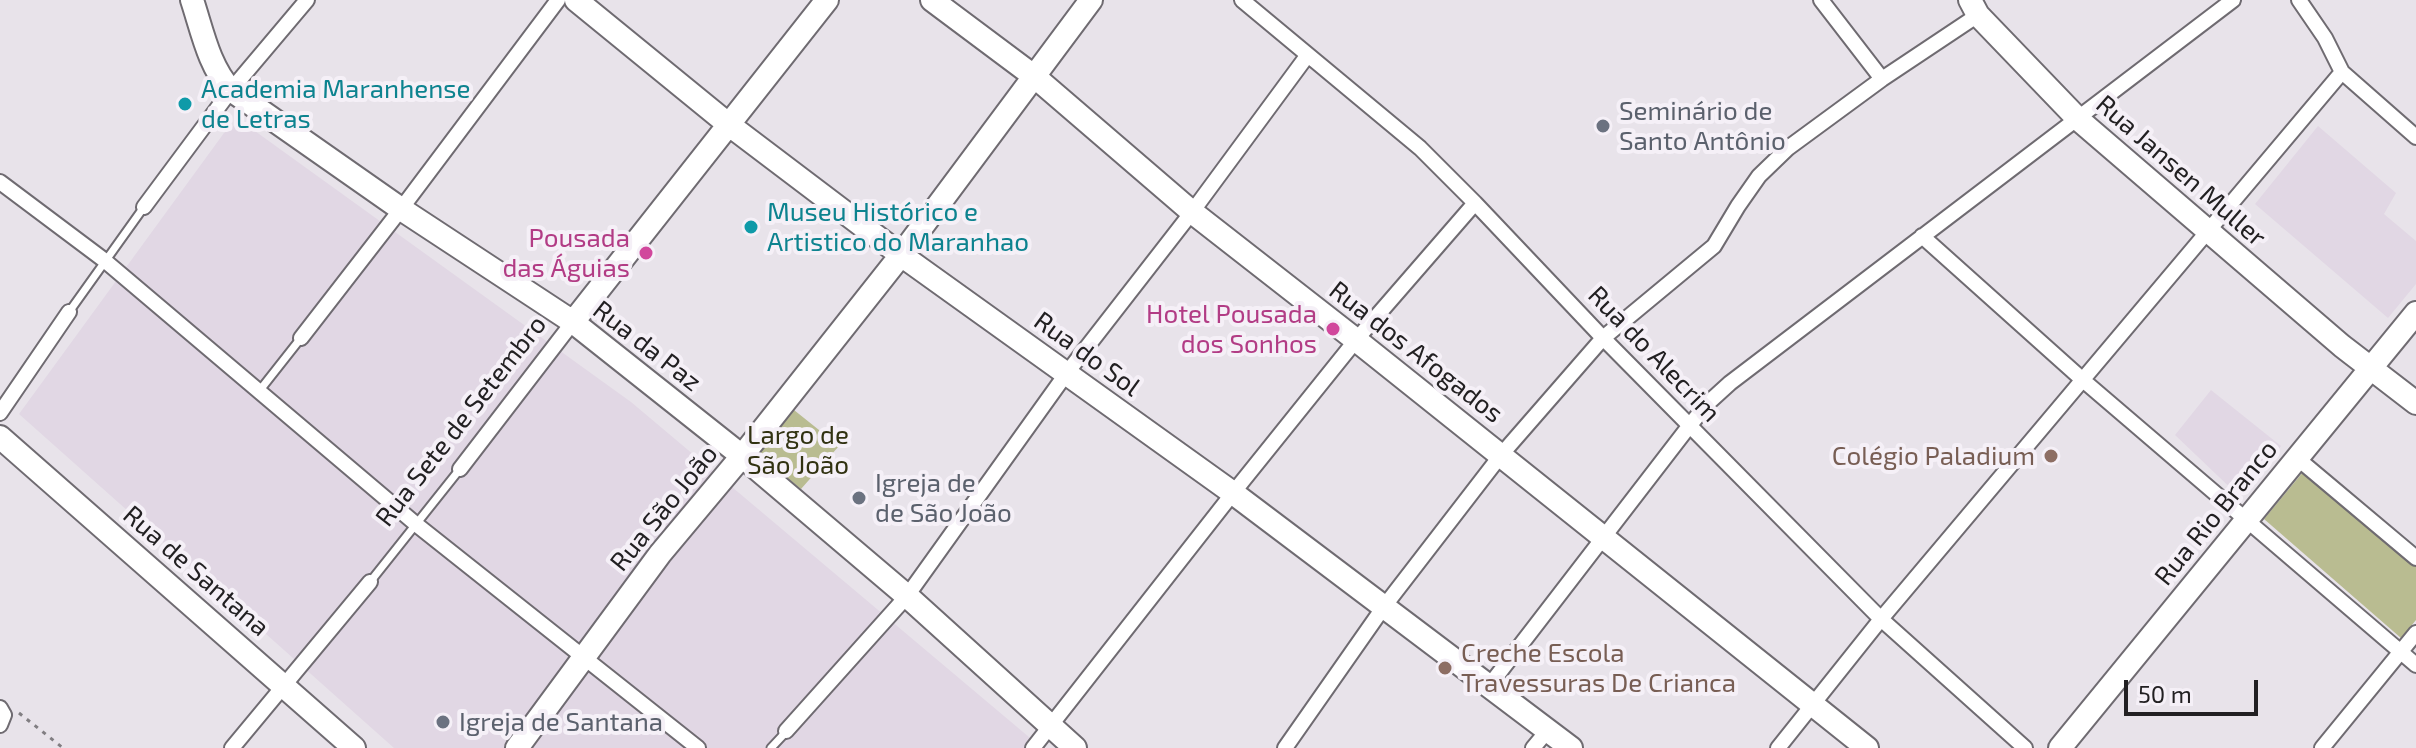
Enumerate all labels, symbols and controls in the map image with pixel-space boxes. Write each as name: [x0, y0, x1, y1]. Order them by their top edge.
place label: Academia Maranhense de Letras: [201, 73, 471, 134]
street label: Rua Jansen Muller: [2090, 89, 2272, 253]
marker: Academia Maranhense de Letras: [176, 95, 194, 113]
place label: Seminário de Santo Antônio: [1619, 95, 1786, 156]
marker: Seminário de Santo Antônio: [1594, 117, 1612, 135]
place label: Museu Histórico e Artistico do Maranhao: [767, 196, 1029, 258]
marker: Museu Histórico e Artistico do Maranhao: [742, 218, 760, 236]
place label: Pousada das Águias: [502, 222, 630, 284]
marker: Pousada das Águias: [637, 244, 655, 262]
street label: Rua dos Afogados: [1323, 275, 1509, 429]
street label: Rua do Alecrim: [1581, 280, 1727, 428]
street label: Rua da Paz: [587, 294, 707, 398]
place label: Hotel Pousada dos Sonhos: [1146, 298, 1317, 360]
street label: Rua do Sol: [1028, 305, 1146, 403]
street label: Rua Sete de Setembro: [369, 309, 553, 533]
marker: Hotel Pousada dos Sonhos: [1324, 320, 1342, 338]
park label: Largo de São João: [747, 419, 849, 480]
street label: Rua Rio Branco: [2148, 434, 2284, 592]
street label: Rua São João: [604, 439, 724, 577]
place label: Colégio Paladium: [1832, 440, 2035, 472]
marker: Colégio Paladium: [2042, 447, 2060, 465]
place label: Igreja de de São João: [875, 467, 1012, 528]
marker: Igreja de de São João: [850, 489, 868, 507]
street label: Rua de Santana: [117, 499, 275, 643]
place label: Creche Escola Travessuras De Crianca: [1461, 637, 1736, 698]
marker: Creche Escola Travessuras De Crianca: [1436, 659, 1454, 677]
scale bar: [2128, 664, 2262, 714]
text: 50 m: [2138, 679, 2192, 708]
place label: Igreja de Santana: [459, 706, 663, 738]
marker: Igreja de Santana: [434, 713, 452, 731]

